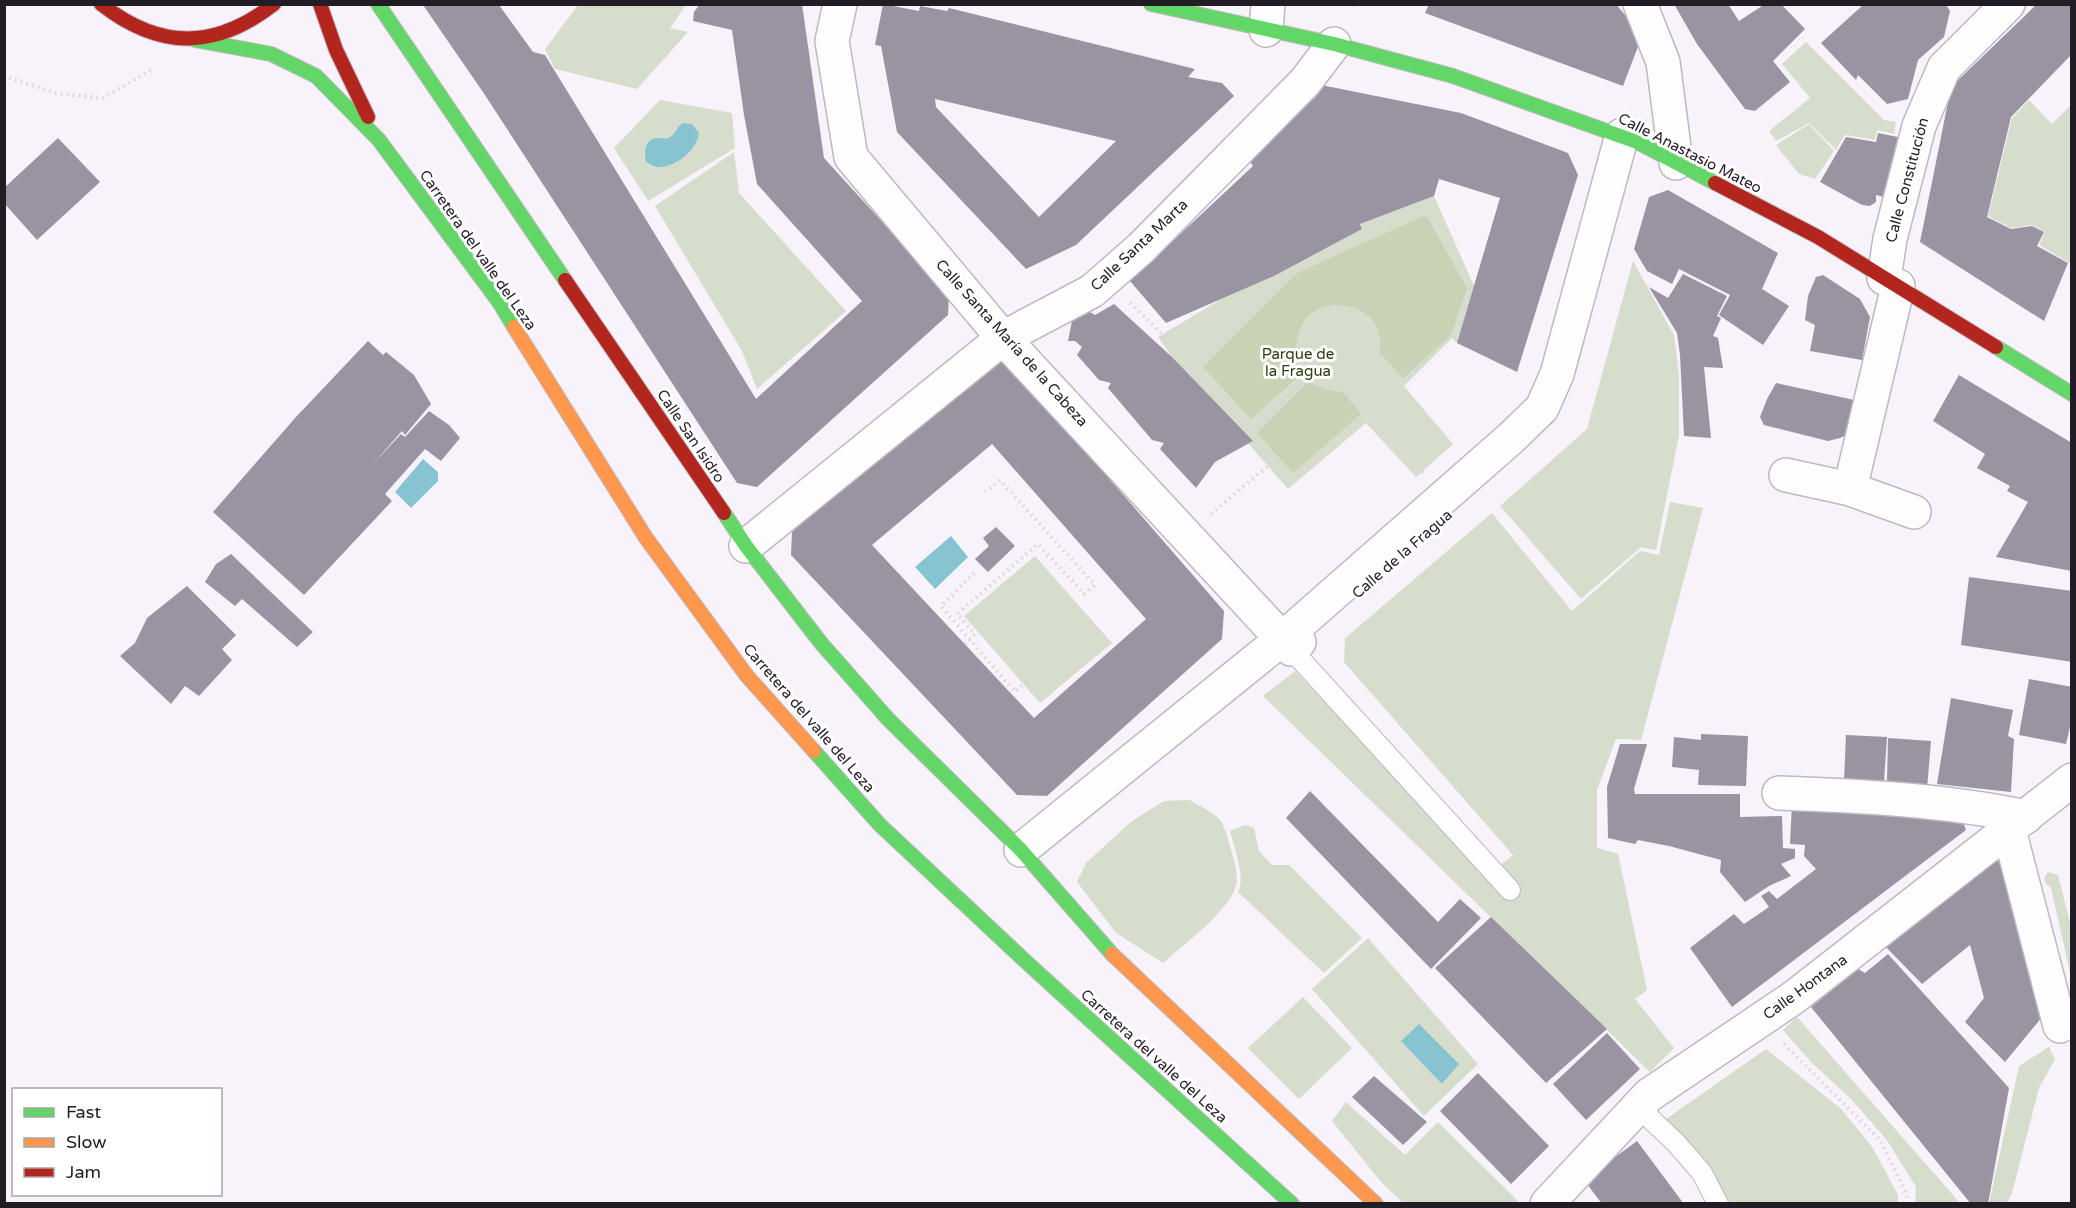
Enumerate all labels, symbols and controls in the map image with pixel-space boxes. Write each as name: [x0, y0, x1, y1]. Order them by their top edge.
street label: Calle Anastasio Mateo: [1615, 109, 1765, 197]
street label: Calle Constitución: [1882, 116, 1932, 244]
street label: Carretera del valle del Leza: [416, 167, 540, 333]
street label: Calle Santa Marta: [1087, 195, 1191, 295]
street label: Calle Santa María de la Cabeza: [932, 256, 1092, 430]
park label: Parque de la Fragua: [1262, 345, 1334, 380]
street label: Calle San Isidro: [653, 386, 729, 486]
street label: Calle de la Fragua: [1348, 506, 1456, 602]
street label: Carretera del valle del Leza: [739, 640, 879, 796]
street label: Calle Hontana: [1759, 950, 1851, 1024]
street label: Carretera del valle del Leza: [1077, 985, 1231, 1127]
legend: [12, 1088, 222, 1196]
text: Fast: [66, 1101, 101, 1123]
text: Slow: [66, 1131, 107, 1153]
text: Jam: [66, 1161, 101, 1183]

